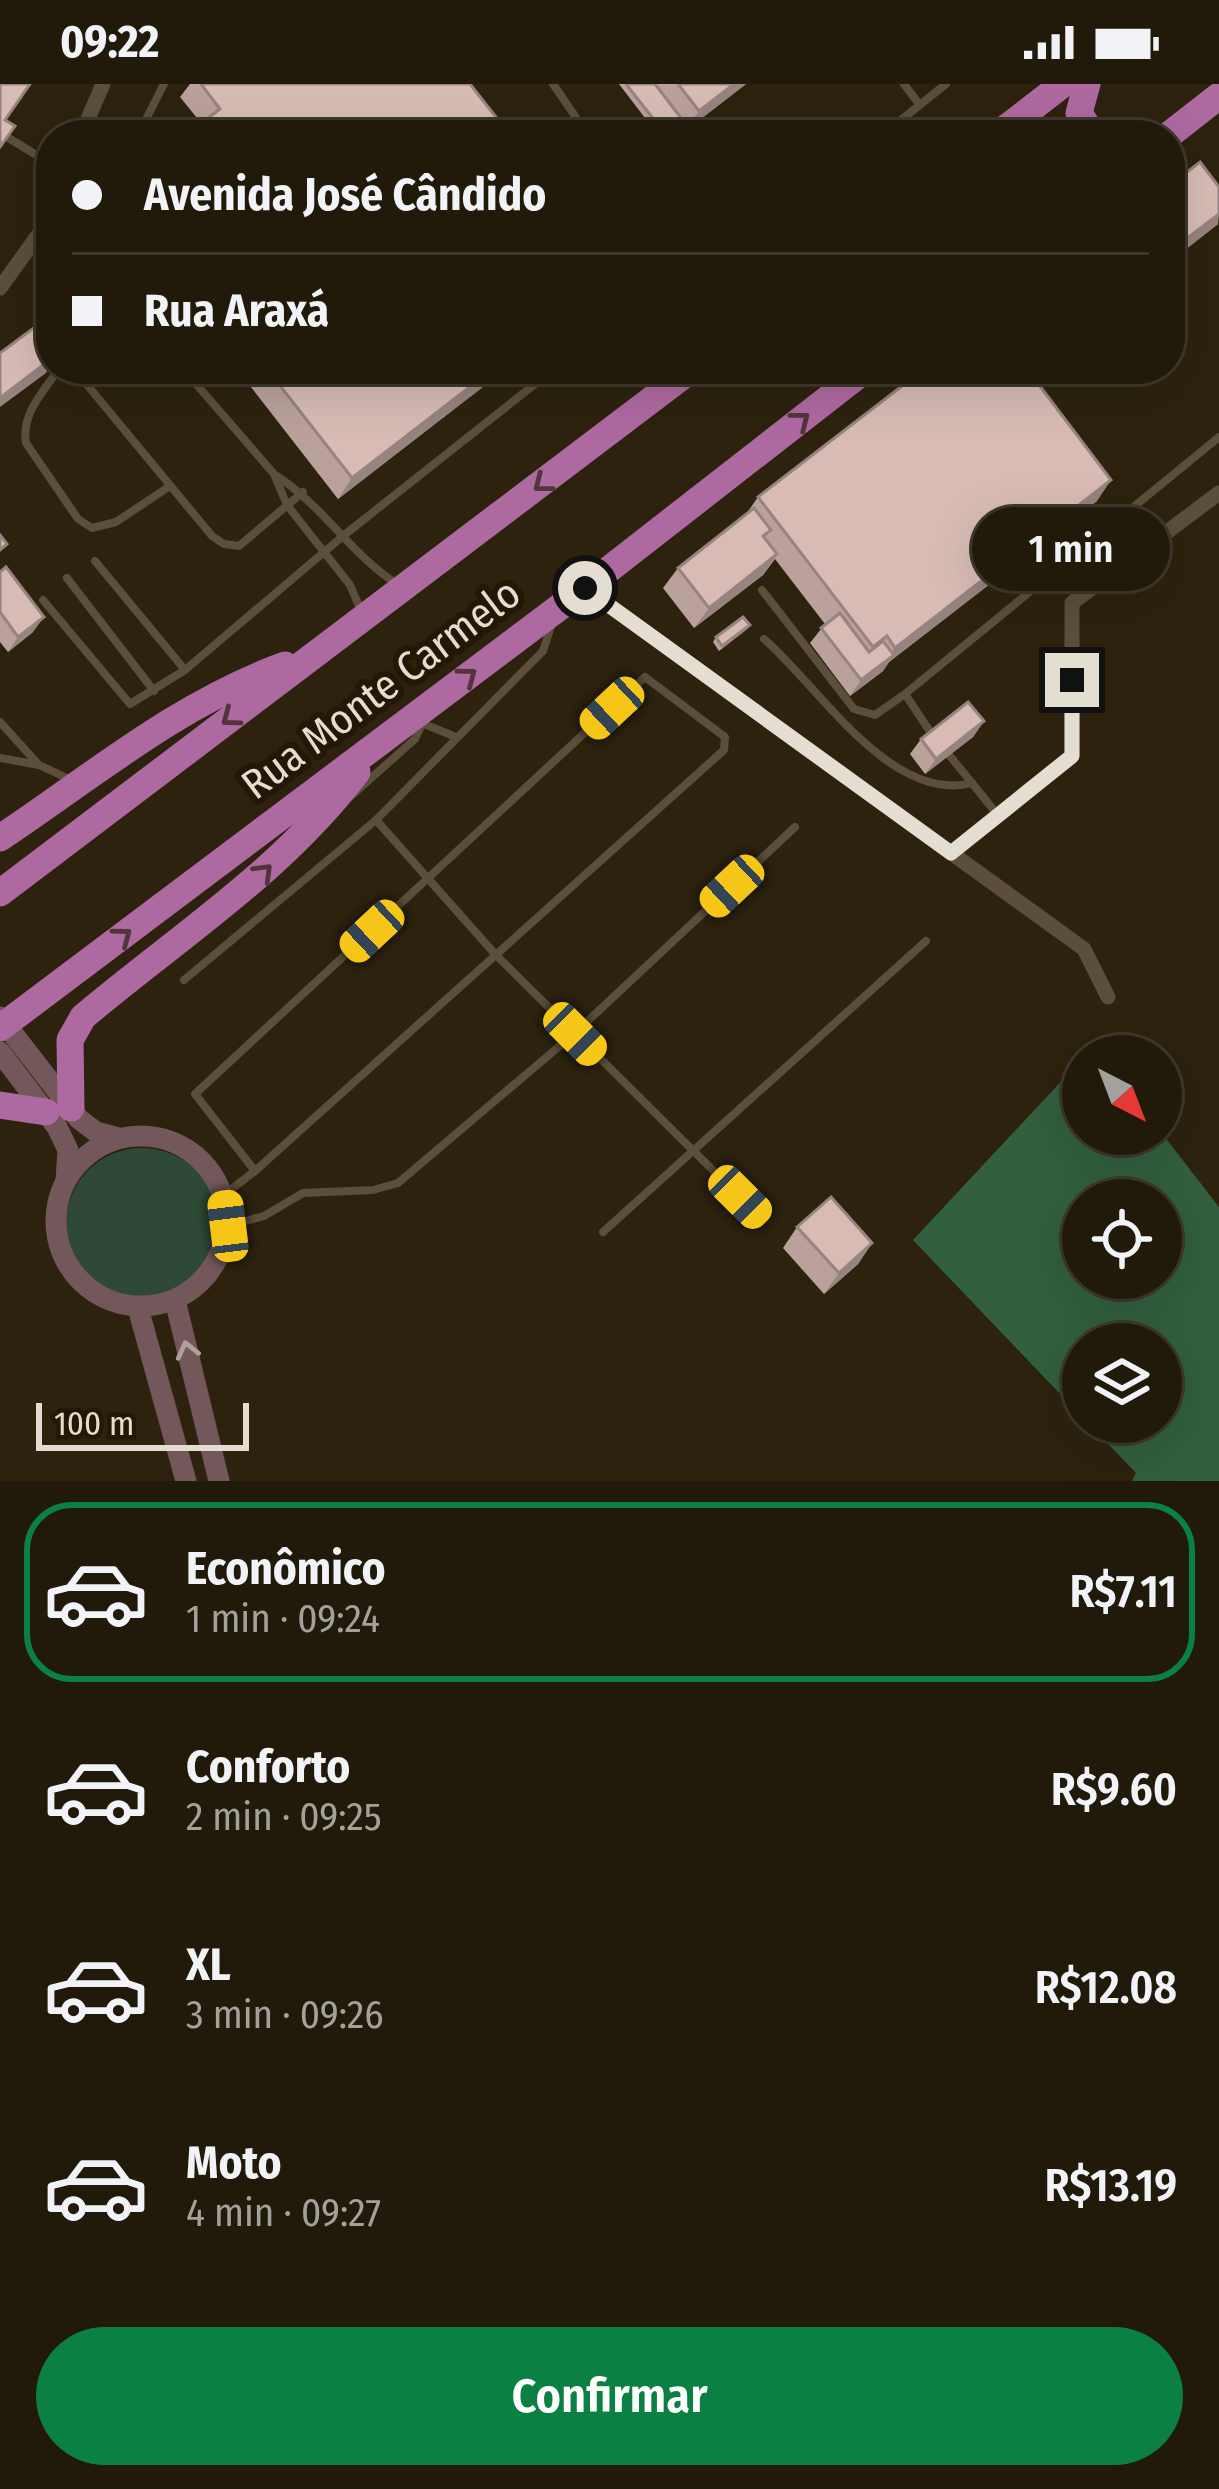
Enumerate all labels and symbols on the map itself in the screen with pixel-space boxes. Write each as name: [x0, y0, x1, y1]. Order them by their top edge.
one-way arrow: [787, 413, 809, 434]
one-way arrow: [534, 470, 555, 492]
callout: 1 min: [973, 506, 1171, 590]
route start: [558, 561, 612, 615]
street label: Rua Monte Carmelo: [232, 568, 530, 810]
route end: [1045, 653, 1099, 707]
one-way arrow: [454, 669, 476, 690]
car: [573, 670, 651, 746]
one-way arrow: [221, 704, 243, 725]
car: [693, 848, 771, 924]
one-way arrow: [250, 864, 272, 886]
car: [333, 893, 411, 969]
one-way arrow: [109, 929, 131, 950]
car: [537, 996, 613, 1072]
north arrow: [1062, 1035, 1182, 1155]
car: [702, 1159, 778, 1235]
car: [206, 1188, 250, 1264]
one-way arrow: [176, 1340, 201, 1361]
scale bar: [36, 1397, 249, 1450]

